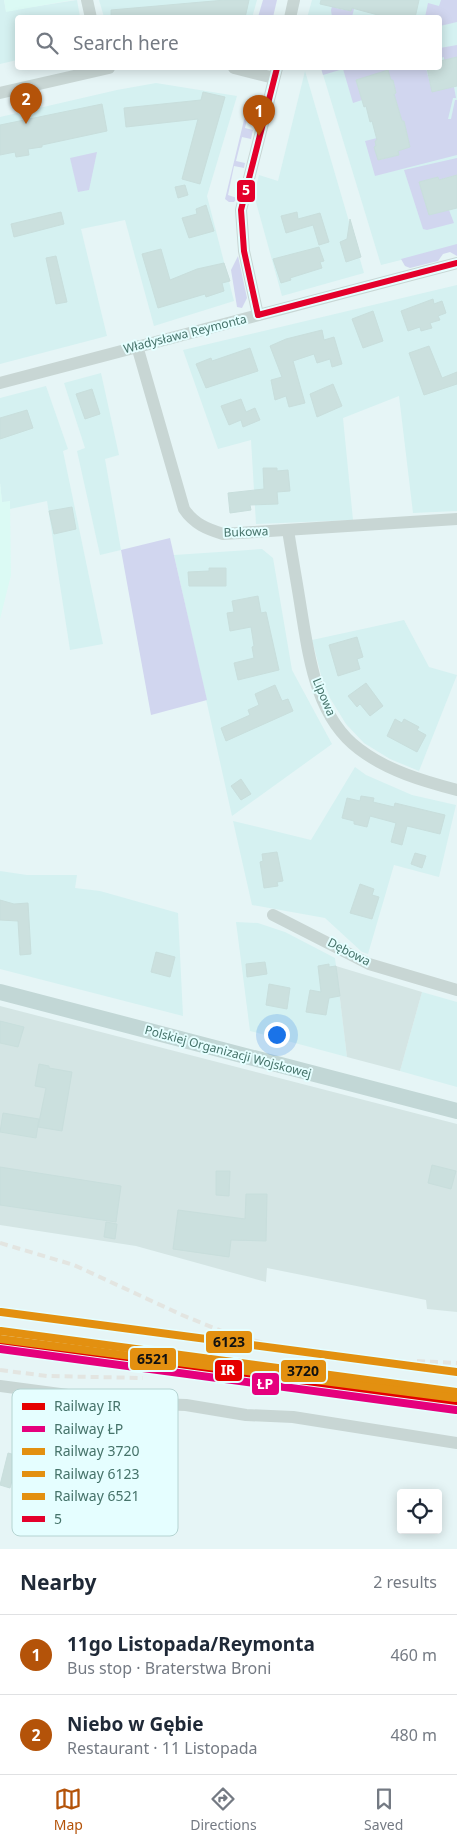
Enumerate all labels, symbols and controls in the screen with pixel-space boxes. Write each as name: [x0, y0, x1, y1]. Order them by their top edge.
search box: [15, 15, 442, 70]
icon: search: [33, 29, 61, 57]
text: Search here: [73, 30, 179, 56]
pin: 2: [10, 83, 42, 124]
pin: 1: [243, 95, 275, 136]
line badge: 5: [236, 179, 256, 203]
text: 5: [242, 180, 250, 199]
street label: Władysława Reymonta: [121, 310, 248, 357]
street label: Bukowa: [223, 522, 269, 541]
street label: Lipowa: [309, 675, 340, 719]
street label: Dębowa: [325, 934, 374, 970]
street label: Polskiej Organizacji Wojskowej: [143, 1021, 313, 1082]
your location: [264, 1022, 290, 1048]
line badge: 6123: [205, 1330, 253, 1354]
text: 6123: [213, 1332, 245, 1351]
line badge: 6521: [129, 1347, 177, 1371]
text: 6521: [137, 1349, 169, 1368]
line badge: IR: [214, 1359, 243, 1382]
line badge: 3720: [280, 1359, 327, 1383]
text: IR: [221, 1360, 236, 1379]
text: 3720: [287, 1361, 319, 1380]
line badge: ŁP: [251, 1372, 280, 1396]
text: ŁP: [257, 1374, 274, 1393]
legend: [12, 1389, 178, 1536]
text: Railway IR: [54, 1396, 121, 1415]
text: Railway ŁP: [54, 1419, 123, 1438]
text: Railway 3720: [54, 1441, 139, 1460]
text: Railway 6123: [54, 1464, 139, 1483]
text: Railway 6521: [54, 1486, 139, 1505]
map controls: [397, 1489, 442, 1534]
button: locate: [397, 1489, 442, 1534]
text: 5: [54, 1509, 62, 1528]
text: Nearby: [20, 1568, 96, 1596]
text: 2 results: [373, 1571, 437, 1593]
text: 11go Listopada/Reymonta: [67, 1631, 315, 1657]
text: 1: [31, 1644, 41, 1666]
text: 460 m: [390, 1644, 437, 1666]
text: Bus stop · Braterstwa Broni: [67, 1657, 271, 1679]
text: Niebo w Gębie: [67, 1711, 204, 1737]
text: 2: [31, 1724, 41, 1746]
text: 480 m: [390, 1724, 437, 1746]
text: Restaurant · 11 Listopada: [67, 1737, 258, 1759]
tab: Map: [54, 1785, 83, 1834]
tab: Directions: [190, 1785, 257, 1834]
tab: Saved: [364, 1785, 403, 1834]

